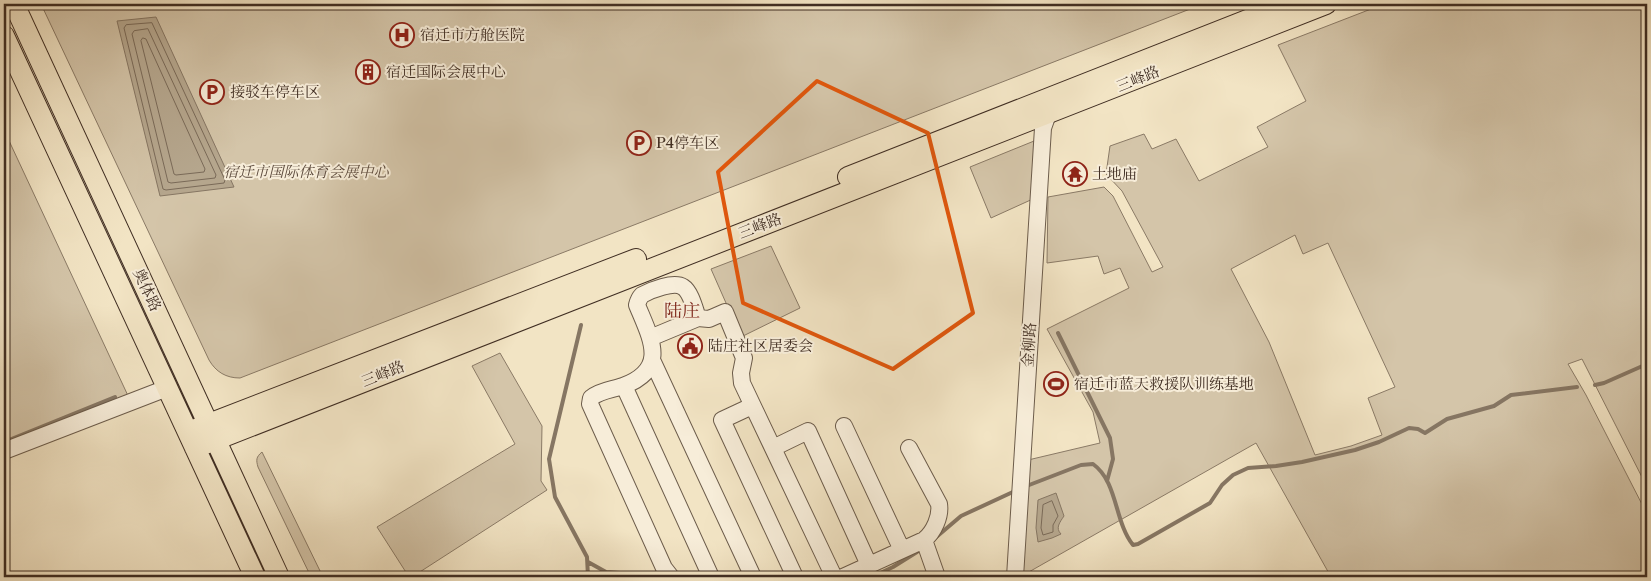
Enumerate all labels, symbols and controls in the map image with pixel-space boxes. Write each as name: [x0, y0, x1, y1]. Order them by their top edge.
hospital icon: 宿迁市方舱医院: [389, 22, 415, 48]
place label: 宿迁市方舱医院: [420, 25, 525, 44]
building icon: 宿迁国际会展中心: [355, 59, 381, 85]
street label: 三峰路: [1113, 61, 1162, 96]
place label: 宿迁国际会展中心: [386, 62, 506, 81]
parking icon: 接驳车停车区: [199, 79, 225, 105]
place label: 接驳车停车区: [230, 82, 320, 101]
parking icon: P4停车区: [626, 130, 652, 156]
place label: P4停车区: [656, 133, 719, 152]
temple icon: 土地庙: [1062, 161, 1088, 187]
park label: 宿迁市国际体育会展中心: [223, 162, 389, 181]
place label: 土地庙: [1092, 164, 1137, 183]
street label: 三峰路: [735, 209, 784, 242]
street label: 奥体路: [129, 265, 166, 314]
district label: 陆庄: [664, 300, 700, 322]
street label: 金柳路: [1017, 322, 1040, 368]
public building icon: 陆庄社区居委会: [677, 333, 703, 359]
place label: 陆庄社区居委会: [708, 336, 813, 355]
street label: 三峰路: [358, 356, 407, 391]
sports icon: 宿迁市蓝天救援队训练基地: [1043, 371, 1069, 397]
place label: 宿迁市蓝天救援队训练基地: [1074, 374, 1254, 393]

